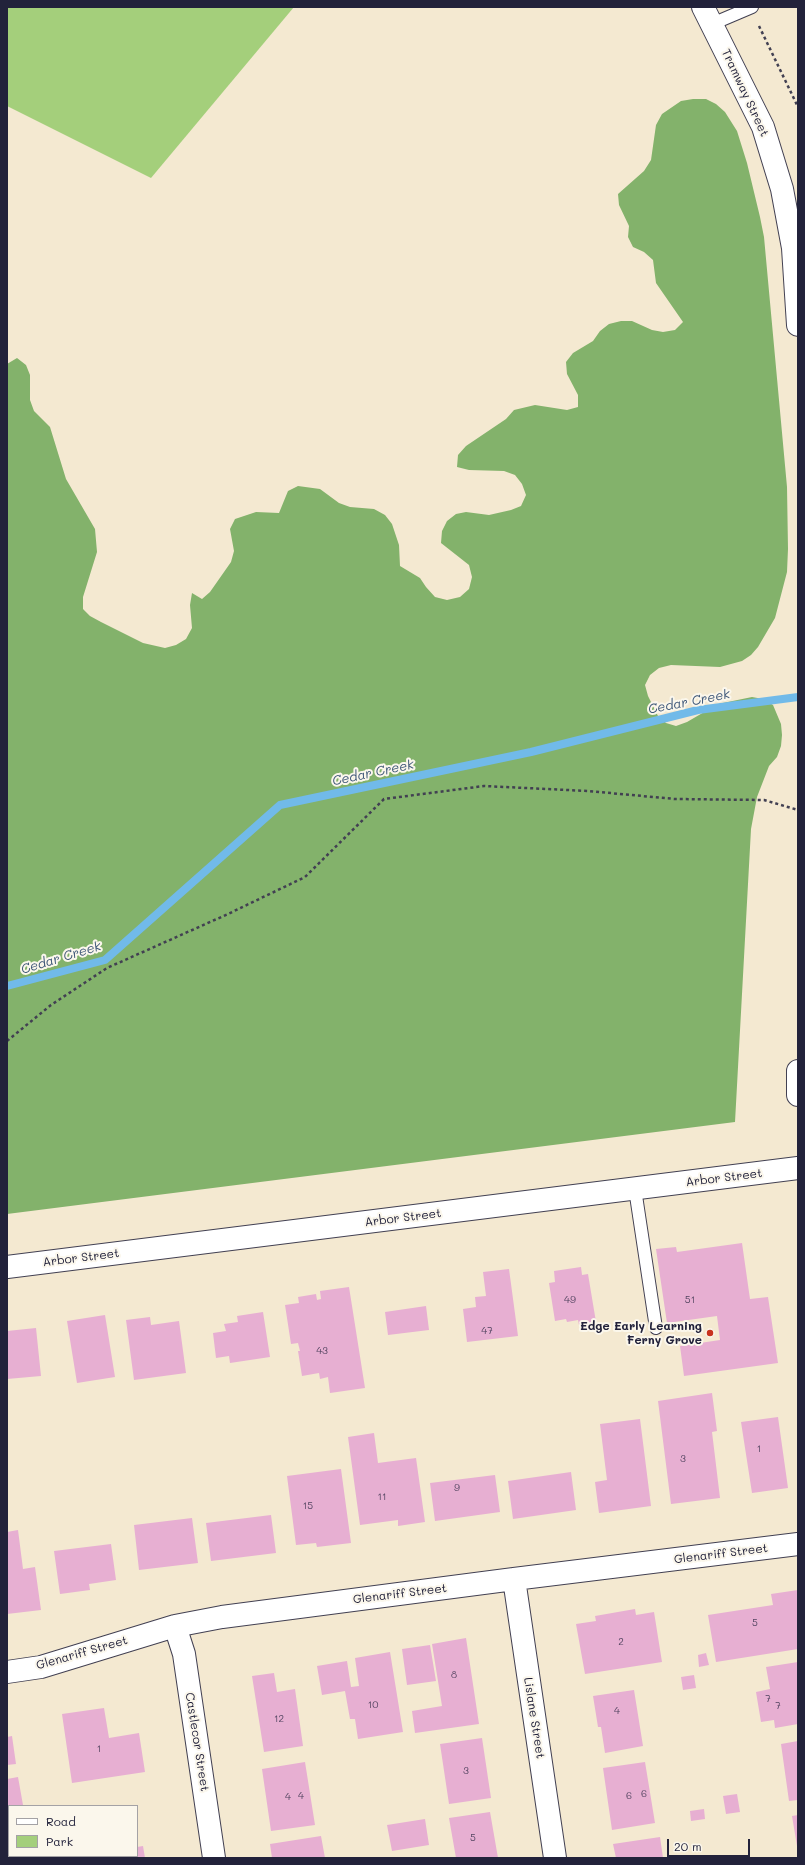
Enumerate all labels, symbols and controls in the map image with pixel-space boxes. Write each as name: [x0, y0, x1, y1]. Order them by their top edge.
street label: Tramway Street: [718, 47, 772, 139]
water label: Cedar Creek: [647, 686, 731, 718]
water label: Cedar Creek: [331, 757, 415, 789]
water label: Cedar Creek: [19, 938, 103, 978]
street label: Arbor Street: [685, 1166, 763, 1190]
street label: Arbor Street: [364, 1206, 442, 1230]
street label: Arbor Street: [42, 1246, 120, 1270]
house number: 49: [564, 1294, 576, 1306]
house number: 51: [685, 1294, 695, 1306]
place label: Edge Early Learning Ferny Grove: [580, 1319, 702, 1347]
house number: 47: [481, 1325, 493, 1337]
marker: Edge Early Learning Ferny Grove: [705, 1328, 715, 1338]
house number: 43: [316, 1345, 328, 1357]
house number: 1: [757, 1443, 761, 1455]
house number: 3: [680, 1453, 686, 1465]
house number: 9: [454, 1482, 460, 1494]
house number: 11: [378, 1491, 386, 1503]
house number: 15: [303, 1500, 313, 1512]
street label: Glenariff Street: [673, 1541, 769, 1567]
street label: Glenariff Street: [352, 1581, 448, 1607]
house number: 5: [752, 1617, 758, 1629]
street label: Glenariff Street: [35, 1633, 129, 1673]
house number: 2: [618, 1636, 624, 1648]
house number: 8: [451, 1669, 457, 1681]
street label: Lislane Street: [520, 1676, 548, 1760]
street label: Castlecor Street: [182, 1692, 212, 1792]
house number: 7: [765, 1693, 771, 1705]
house number: 10: [368, 1699, 378, 1711]
house number: 7: [775, 1700, 781, 1712]
house number: 4: [614, 1705, 620, 1717]
house number: 12: [274, 1713, 284, 1725]
house number: 1: [97, 1743, 101, 1755]
house number: 3: [463, 1765, 469, 1777]
house number: 6: [641, 1788, 647, 1800]
house number: 4: [298, 1790, 304, 1802]
house number: 6: [626, 1790, 632, 1802]
house number: 4: [285, 1791, 291, 1803]
legend: [8, 1805, 138, 1857]
text: Road: [46, 1813, 76, 1829]
scale bar: [669, 1831, 752, 1857]
house number: 5: [470, 1832, 476, 1844]
text: Park: [46, 1833, 73, 1849]
text: 20 m: [674, 1838, 702, 1854]

